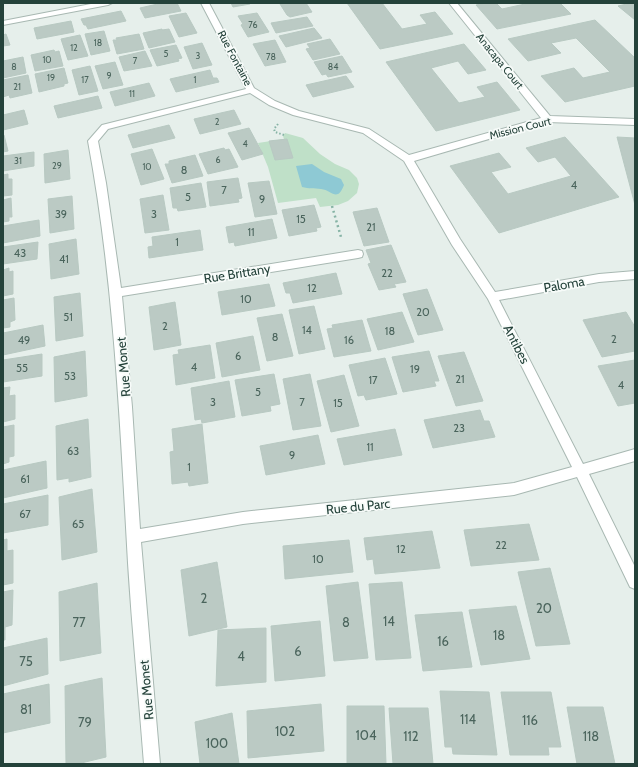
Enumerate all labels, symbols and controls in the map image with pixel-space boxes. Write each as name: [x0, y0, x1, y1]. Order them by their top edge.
house number: 76: [248, 19, 258, 30]
street label: Rue Fontaine: [215, 28, 256, 88]
street label: Anacapa Court: [473, 30, 527, 92]
house number: 18: [94, 37, 102, 48]
house number: 12: [70, 42, 78, 53]
house number: 5: [164, 48, 169, 59]
house number: 3: [196, 50, 201, 61]
house number: 78: [266, 51, 276, 62]
house number: 10: [42, 54, 52, 65]
house number: 7: [133, 55, 138, 66]
house number: 8: [11, 61, 17, 72]
house number: 84: [328, 61, 338, 72]
house number: 9: [106, 70, 112, 81]
house number: 19: [47, 72, 55, 83]
house number: 17: [81, 74, 89, 85]
house number: 1: [194, 74, 197, 85]
house number: 21: [13, 81, 21, 92]
house number: 11: [129, 88, 135, 99]
street label: Mission Court: [488, 114, 552, 142]
house number: 2: [215, 116, 220, 127]
house number: 4: [242, 138, 248, 149]
house number: 6: [215, 154, 221, 165]
house number: 31: [14, 155, 22, 166]
house number: 29: [52, 160, 62, 171]
house number: 10: [142, 161, 152, 172]
house number: 8: [181, 163, 187, 177]
house number: 4: [571, 178, 578, 192]
house number: 7: [221, 183, 227, 197]
house number: 5: [185, 190, 191, 204]
house number: 9: [259, 192, 265, 206]
house number: 39: [55, 207, 67, 221]
house number: 3: [151, 207, 157, 221]
house number: 15: [296, 212, 306, 226]
house number: 21: [366, 220, 376, 234]
house number: 11: [247, 225, 255, 239]
house number: 1: [175, 235, 179, 249]
house number: 43: [14, 246, 26, 260]
house number: 41: [59, 252, 69, 266]
street label: Rue Brittany: [203, 260, 272, 286]
house number: 22: [381, 266, 393, 280]
street label: Paloma: [542, 272, 586, 295]
house number: 12: [307, 281, 317, 295]
house number: 10: [240, 292, 252, 306]
house number: 20: [416, 305, 430, 319]
house number: 51: [63, 310, 73, 324]
house number: 2: [162, 319, 168, 333]
street label: Antibes: [500, 322, 534, 367]
house number: 14: [302, 323, 313, 337]
house number: 18: [385, 324, 395, 338]
house number: 8: [272, 330, 278, 344]
house number: 2: [611, 332, 617, 346]
house number: 49: [18, 333, 30, 347]
house number: 16: [344, 333, 354, 347]
street label: Rue Monet: [112, 336, 134, 398]
house number: 6: [235, 349, 241, 363]
house number: 4: [191, 360, 198, 374]
house number: 55: [16, 361, 28, 375]
house number: 19: [410, 362, 420, 376]
house number: 53: [64, 369, 76, 383]
house number: 21: [455, 372, 465, 386]
house number: 17: [368, 373, 378, 387]
house number: 4: [618, 378, 625, 392]
house number: 5: [255, 385, 261, 399]
house number: 3: [210, 395, 216, 409]
house number: 7: [299, 395, 305, 409]
house number: 15: [333, 396, 343, 410]
house number: 23: [453, 421, 465, 435]
house number: 11: [366, 440, 374, 454]
house number: 63: [67, 444, 79, 458]
house number: 9: [289, 448, 295, 462]
house number: 1: [187, 460, 191, 474]
house number: 61: [20, 472, 30, 486]
street label: Rue du Parc: [325, 495, 391, 517]
house number: 67: [19, 507, 31, 521]
house number: 65: [72, 517, 84, 531]
house number: 22: [495, 538, 507, 552]
house number: 12: [396, 542, 406, 556]
house number: 10: [312, 552, 324, 566]
house number: 2: [201, 590, 208, 606]
house number: 20: [536, 600, 552, 616]
house number: 14: [383, 613, 395, 629]
house number: 77: [72, 614, 86, 630]
house number: 8: [342, 614, 350, 630]
house number: 18: [493, 627, 505, 643]
house number: 16: [437, 633, 449, 649]
house number: 6: [294, 643, 302, 659]
house number: 4: [237, 648, 245, 664]
house number: 75: [19, 653, 33, 669]
street label: Rue Monet: [135, 659, 157, 721]
house number: 81: [20, 701, 32, 717]
house number: 114: [460, 711, 476, 727]
house number: 116: [522, 712, 538, 728]
house number: 79: [78, 714, 92, 730]
house number: 102: [275, 723, 295, 739]
house number: 104: [356, 727, 377, 743]
house number: 112: [403, 728, 419, 744]
house number: 118: [583, 728, 599, 744]
house number: 100: [206, 735, 228, 751]

